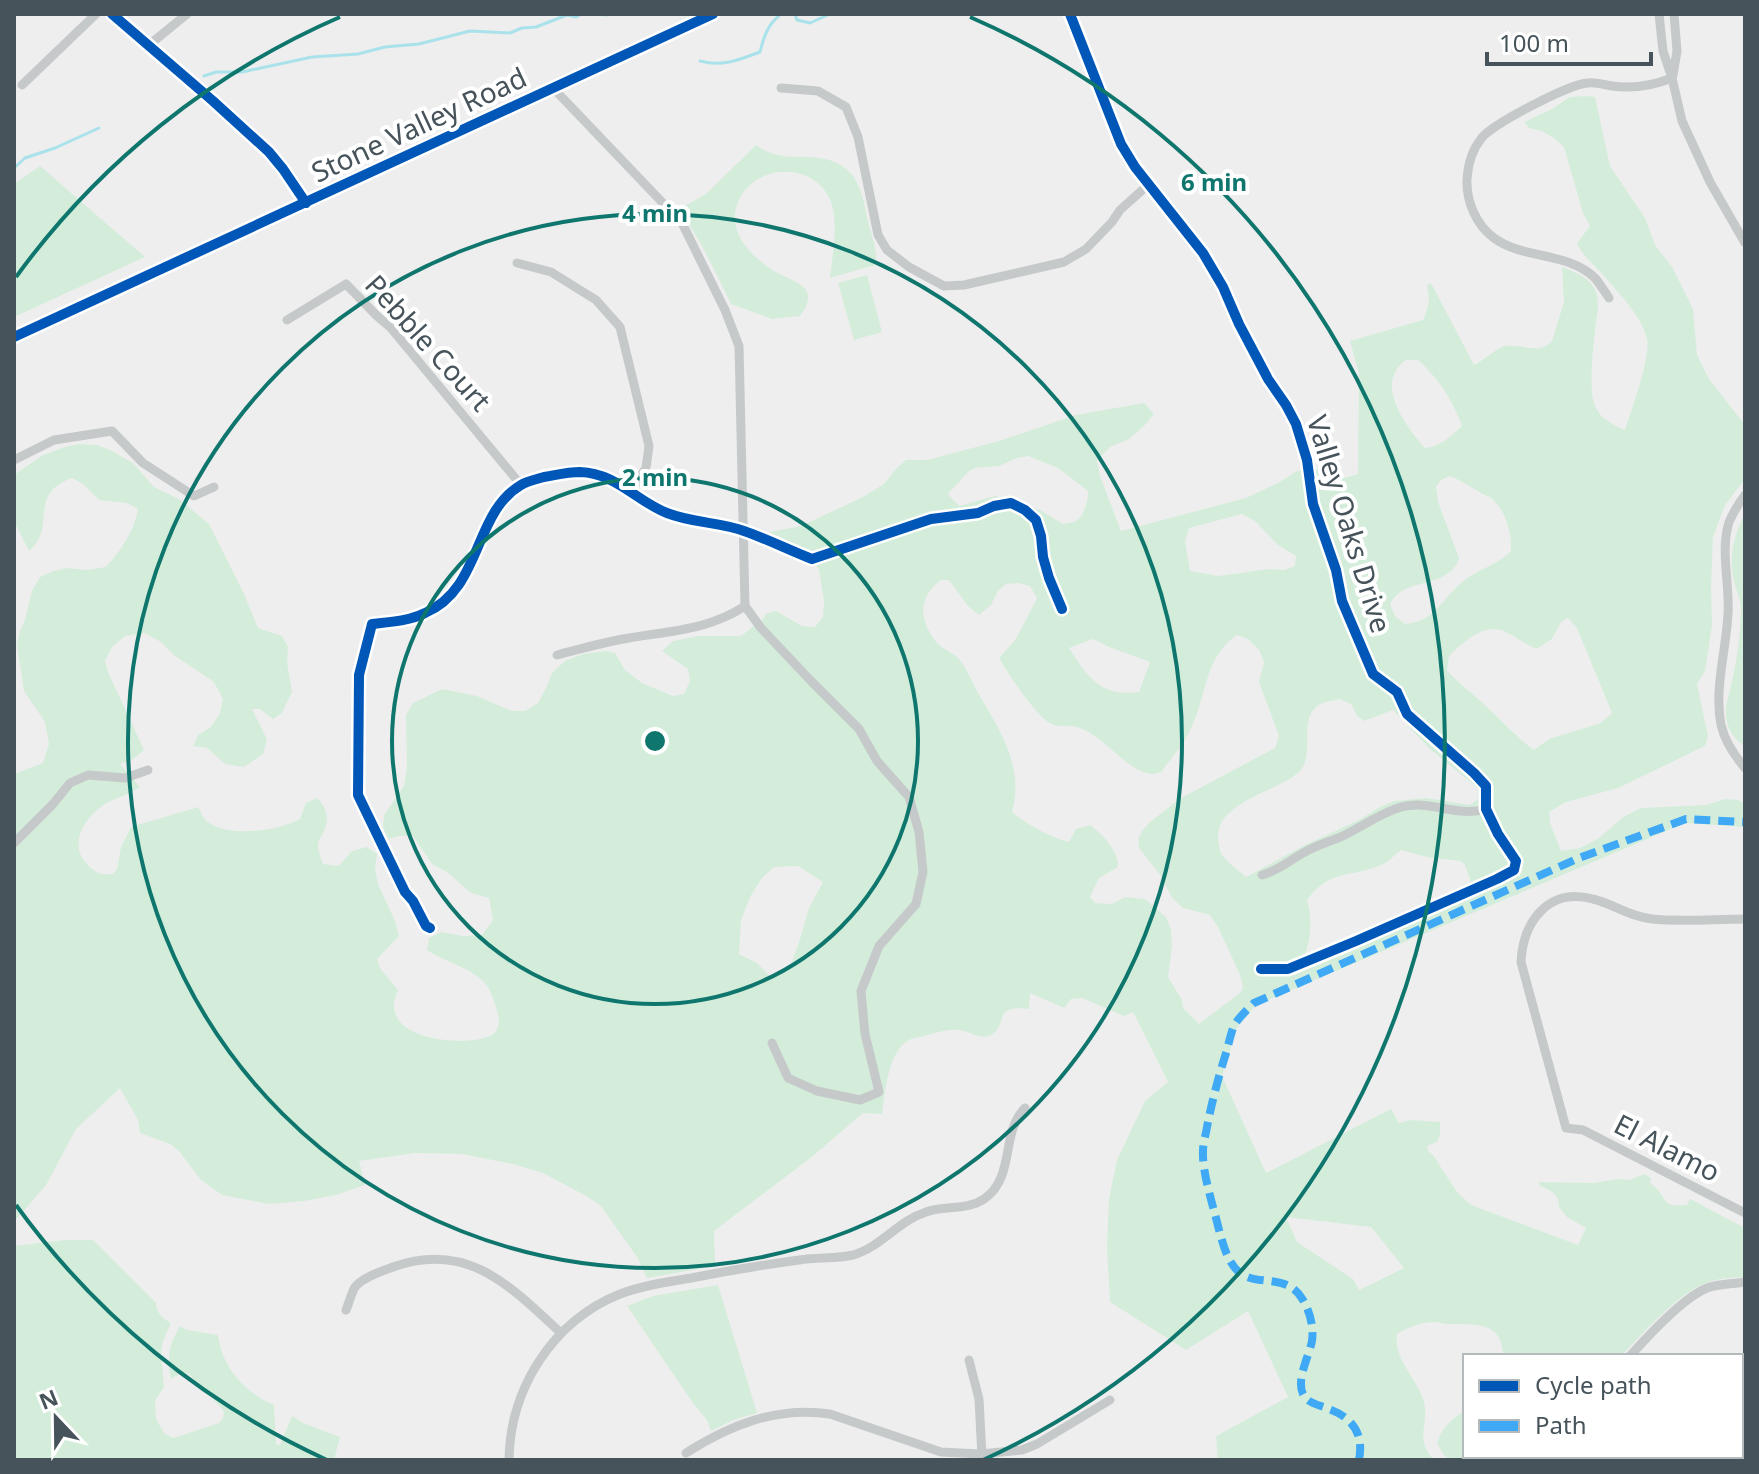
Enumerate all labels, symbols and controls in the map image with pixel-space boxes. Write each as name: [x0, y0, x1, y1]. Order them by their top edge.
scale bar: [1487, 16, 1651, 66]
text: 100 m: [1499, 26, 1569, 59]
street label: Stone Valley Road: [305, 58, 532, 191]
text: 6 min: [1181, 165, 1247, 198]
text: 4 min: [622, 196, 688, 229]
street label: Pebble Court: [357, 266, 500, 419]
street label: Valley Oaks Drive: [1299, 410, 1401, 637]
text: 2 min: [622, 460, 688, 493]
centre of rings: [641, 727, 669, 755]
street label: El Alamo: [1608, 1104, 1727, 1190]
legend: [1463, 1354, 1743, 1458]
text: Cycle path: [1535, 1368, 1652, 1401]
north arrow: [16, 1378, 96, 1458]
text: N: [34, 1381, 62, 1416]
text: Path: [1535, 1408, 1586, 1441]

